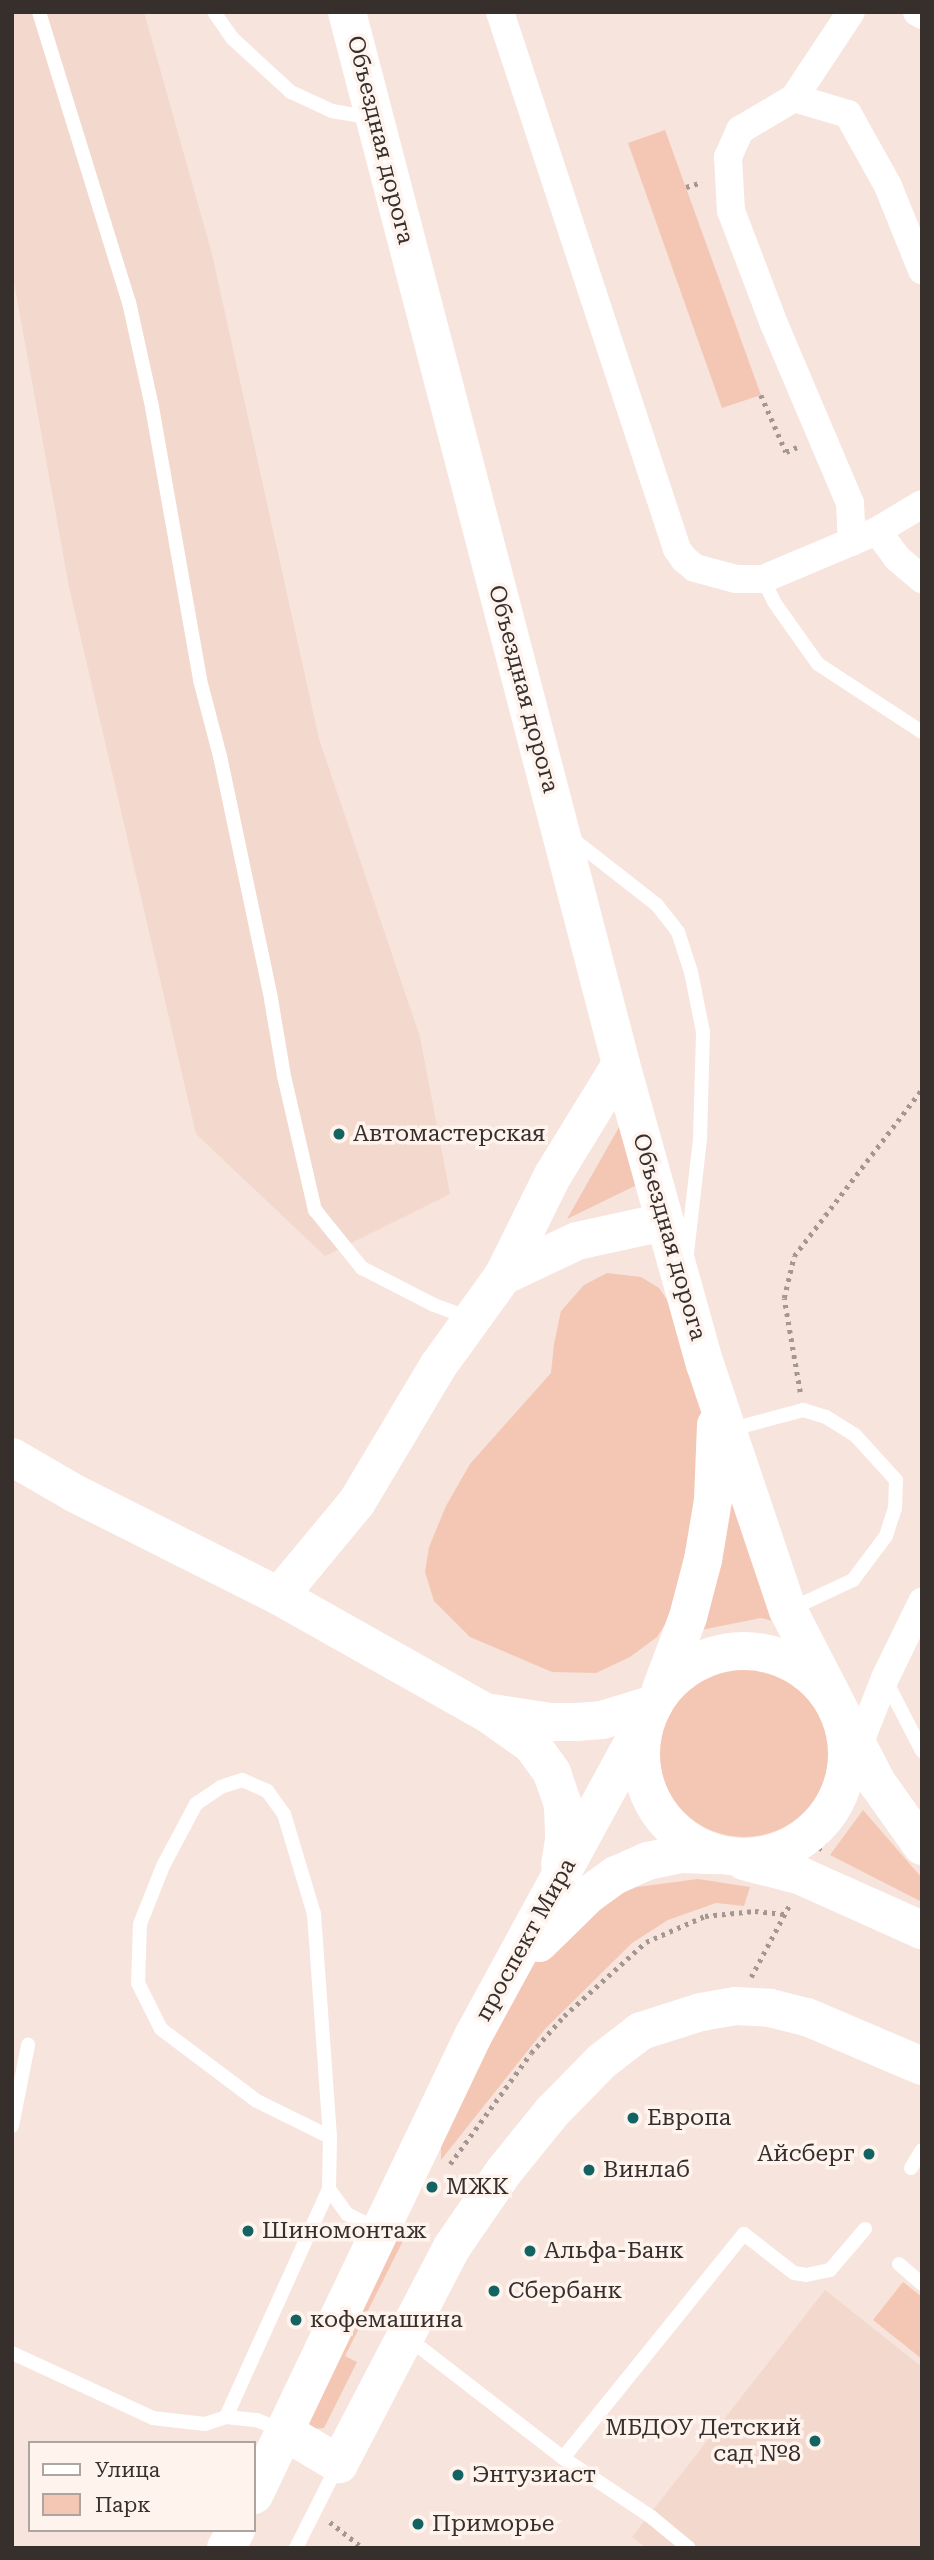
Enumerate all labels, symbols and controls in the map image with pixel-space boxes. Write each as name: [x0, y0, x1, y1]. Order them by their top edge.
street label: Объездная дорога: [341, 33, 419, 247]
street label: Объездная дорога: [482, 582, 564, 796]
place label: Автомастерская: [353, 1120, 545, 1148]
marker: Автомастерская: [331, 1126, 347, 1142]
street label: Объездная дорога: [626, 1130, 712, 1344]
street label: проспект Мира: [470, 1854, 582, 2026]
place label: Европа: [647, 2104, 731, 2132]
marker: Европа: [625, 2110, 641, 2126]
place label: Айсберг: [757, 2140, 855, 2168]
marker: Айсберг: [861, 2146, 877, 2162]
place label: Винлаб: [603, 2156, 690, 2184]
marker: Винлаб: [581, 2162, 597, 2178]
place label: МЖК: [446, 2173, 509, 2201]
marker: МЖК: [424, 2179, 440, 2195]
place label: Шиномонтаж: [262, 2217, 427, 2245]
marker: Шиномонтаж: [240, 2223, 256, 2239]
place label: Альфа-Банк: [544, 2237, 684, 2265]
marker: Альфа-Банк: [522, 2243, 538, 2259]
place label: Сбербанк: [508, 2277, 622, 2305]
marker: Сбербанк: [486, 2283, 502, 2299]
place label: кофемашина: [310, 2306, 463, 2334]
marker: кофемашина: [288, 2312, 304, 2328]
place label: МБДОУ Детский сад №8: [605, 2414, 801, 2468]
marker: МБДОУ Детский сад №8: [807, 2433, 823, 2449]
legend: [28, 2441, 256, 2532]
text: Улица: [95, 2458, 160, 2482]
place label: Энтузиаст: [472, 2461, 596, 2489]
marker: Энтузиаст: [450, 2467, 466, 2483]
text: Парк: [95, 2493, 151, 2517]
place label: Приморье: [432, 2510, 554, 2538]
marker: Приморье: [410, 2516, 426, 2532]

